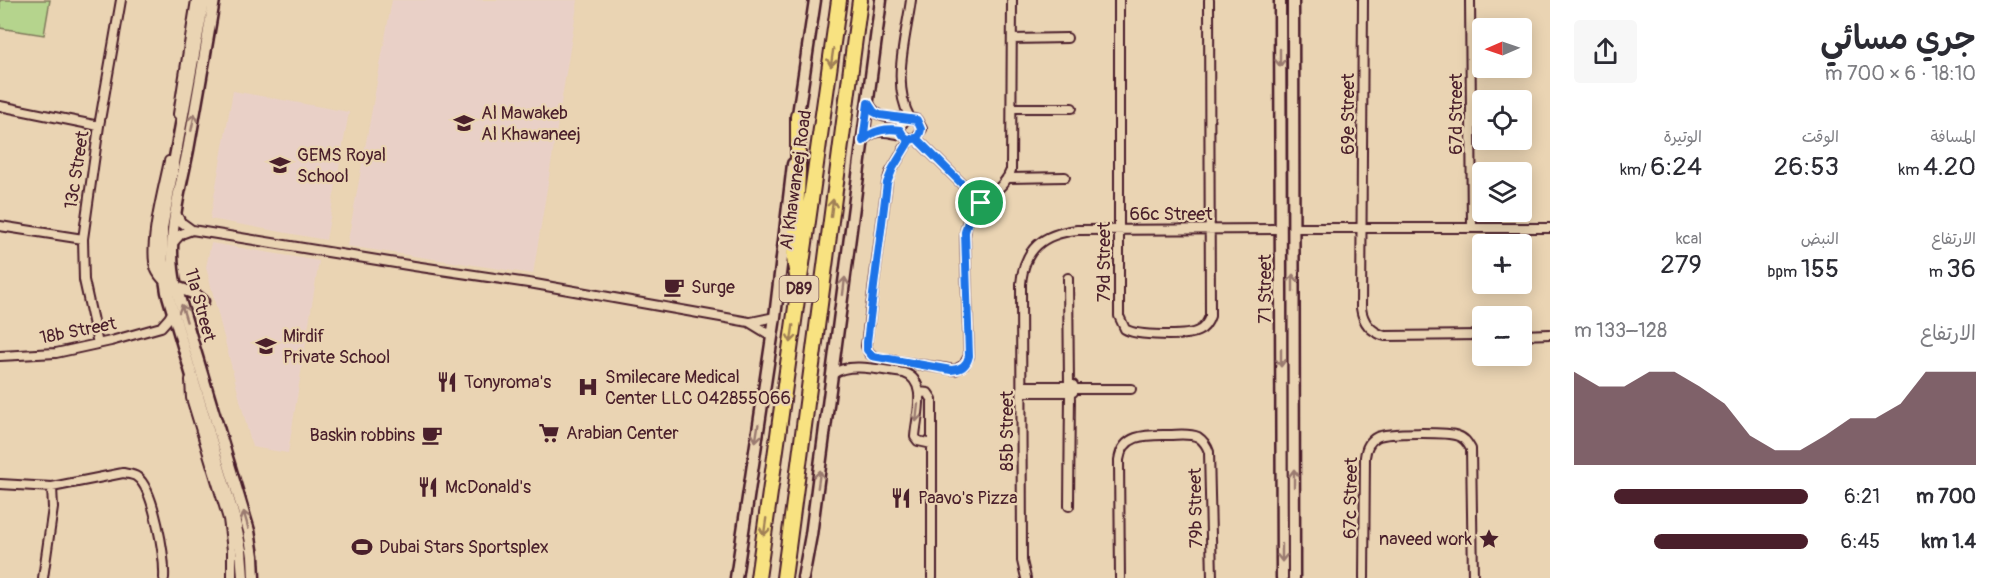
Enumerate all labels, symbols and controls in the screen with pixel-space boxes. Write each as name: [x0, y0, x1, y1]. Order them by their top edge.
north arrow: [1472, 18, 1532, 78]
map controls: [1472, 18, 1532, 366]
text: جري مسائي: [1820, 18, 1976, 59]
button: share: [1574, 20, 1637, 83]
one-way arrow: [826, 48, 837, 67]
one-way arrow: [1274, 48, 1286, 68]
text: 18:10 · 6 × 700 m: [1825, 61, 1976, 86]
street label: 69e Street: [1337, 73, 1360, 155]
street label: 67d Street: [1445, 73, 1468, 155]
button: locate: [1472, 90, 1532, 150]
place label: Al Mawakeb Al Khawaneej: [481, 102, 581, 146]
street label: Al Khawaneej Road: [775, 109, 817, 251]
school or university icon: Al Mawakeb Al Khawaneej: [452, 111, 476, 135]
one-way arrow: [188, 113, 199, 133]
text: الوتيرة: [1663, 127, 1702, 147]
text: الوقت: [1802, 127, 1839, 147]
text: المسافة: [1930, 127, 1976, 147]
street label: 13c Street: [59, 128, 95, 211]
place label: GEMS Royal School: [297, 144, 386, 188]
text: 6:24: [1650, 151, 1702, 183]
text: 26:53: [1774, 151, 1839, 183]
text: 4.20: [1923, 151, 1976, 183]
school or university icon: GEMS Royal School: [268, 153, 292, 177]
text: /km: [1620, 160, 1650, 180]
text: km: [1899, 160, 1923, 180]
button: layers: [1472, 162, 1532, 222]
pin: [955, 177, 1006, 228]
icon: arrive: [964, 186, 997, 219]
one-way arrow: [827, 198, 838, 218]
street label: 66c Street: [1130, 203, 1213, 226]
street label: 79d Street: [1093, 221, 1116, 302]
text: kcal: [1676, 229, 1702, 249]
text: النبض: [1801, 229, 1839, 249]
text: الارتفاع: [1931, 229, 1976, 249]
button: +: [1472, 234, 1532, 294]
text: 279: [1660, 249, 1702, 281]
text: 155: [1801, 253, 1839, 285]
text: 36: [1946, 253, 1976, 285]
street label: 71 Street: [1254, 254, 1277, 324]
text: bpm: [1768, 262, 1801, 282]
text: m: [1929, 262, 1946, 282]
street label: 11a Street: [179, 266, 221, 345]
one-way arrow: [1287, 273, 1299, 293]
cafe icon: Surge: [662, 275, 686, 299]
place label: Surge: [691, 276, 735, 299]
road number: D89: [780, 276, 818, 302]
one-way arrow: [839, 276, 850, 296]
one-way arrow: [178, 304, 189, 323]
button: −: [1472, 306, 1532, 366]
street label: 18b Street: [38, 312, 119, 350]
text: 128–133 m: [1574, 318, 1667, 343]
text: الارتفاع: [1920, 321, 1976, 346]
one-way arrow: [787, 324, 798, 344]
place label: Mirdif Private School: [283, 325, 390, 369]
school or university icon: Mirdif Private School: [254, 334, 278, 358]
one-way arrow: [1275, 348, 1287, 368]
place label: Smilecare Medical Center LLC 042855066: [605, 366, 791, 410]
restaurant icon: Tonyroma's: [435, 370, 459, 394]
place label: Tonyroma's: [464, 371, 551, 394]
hospital icon: Smilecare Medical Center LLC 042855066: [576, 375, 600, 399]
street label: 85b Street: [996, 390, 1019, 471]
one-way arrow: [911, 403, 922, 423]
supermarket icon: Arabian Center: [537, 421, 561, 445]
place label: Arabian Center: [566, 422, 679, 445]
one-way arrow: [752, 422, 763, 442]
cafe icon: Baskin robbins: [420, 423, 444, 447]
place label: Baskin robbins: [309, 424, 415, 447]
street label: 67c Street: [1339, 456, 1363, 539]
street label: 79b Street: [1184, 467, 1208, 548]
one-way arrow: [1288, 468, 1300, 488]
one-way arrow: [813, 469, 824, 489]
restaurant icon: McDonald's: [416, 475, 440, 499]
place label: McDonald's: [445, 476, 531, 499]
text: 6:21: [1844, 484, 1880, 509]
text: 700 m: [1916, 484, 1976, 509]
restaurant icon: Paavo's Pizza: [889, 486, 913, 510]
place label: Paavo's Pizza: [918, 487, 1018, 510]
one-way arrow: [240, 511, 251, 530]
one-way arrow: [760, 517, 771, 537]
place icon: naveed work: [1477, 527, 1501, 551]
place label: naveed work: [1379, 528, 1472, 551]
text: 6:45: [1841, 529, 1880, 554]
text: 1.4 km: [1922, 529, 1976, 554]
sports icon: Dubai Stars Sportsplex: [350, 535, 374, 559]
place label: Dubai Stars Sportsplex: [379, 536, 549, 559]
one-way arrow: [1276, 543, 1288, 563]

